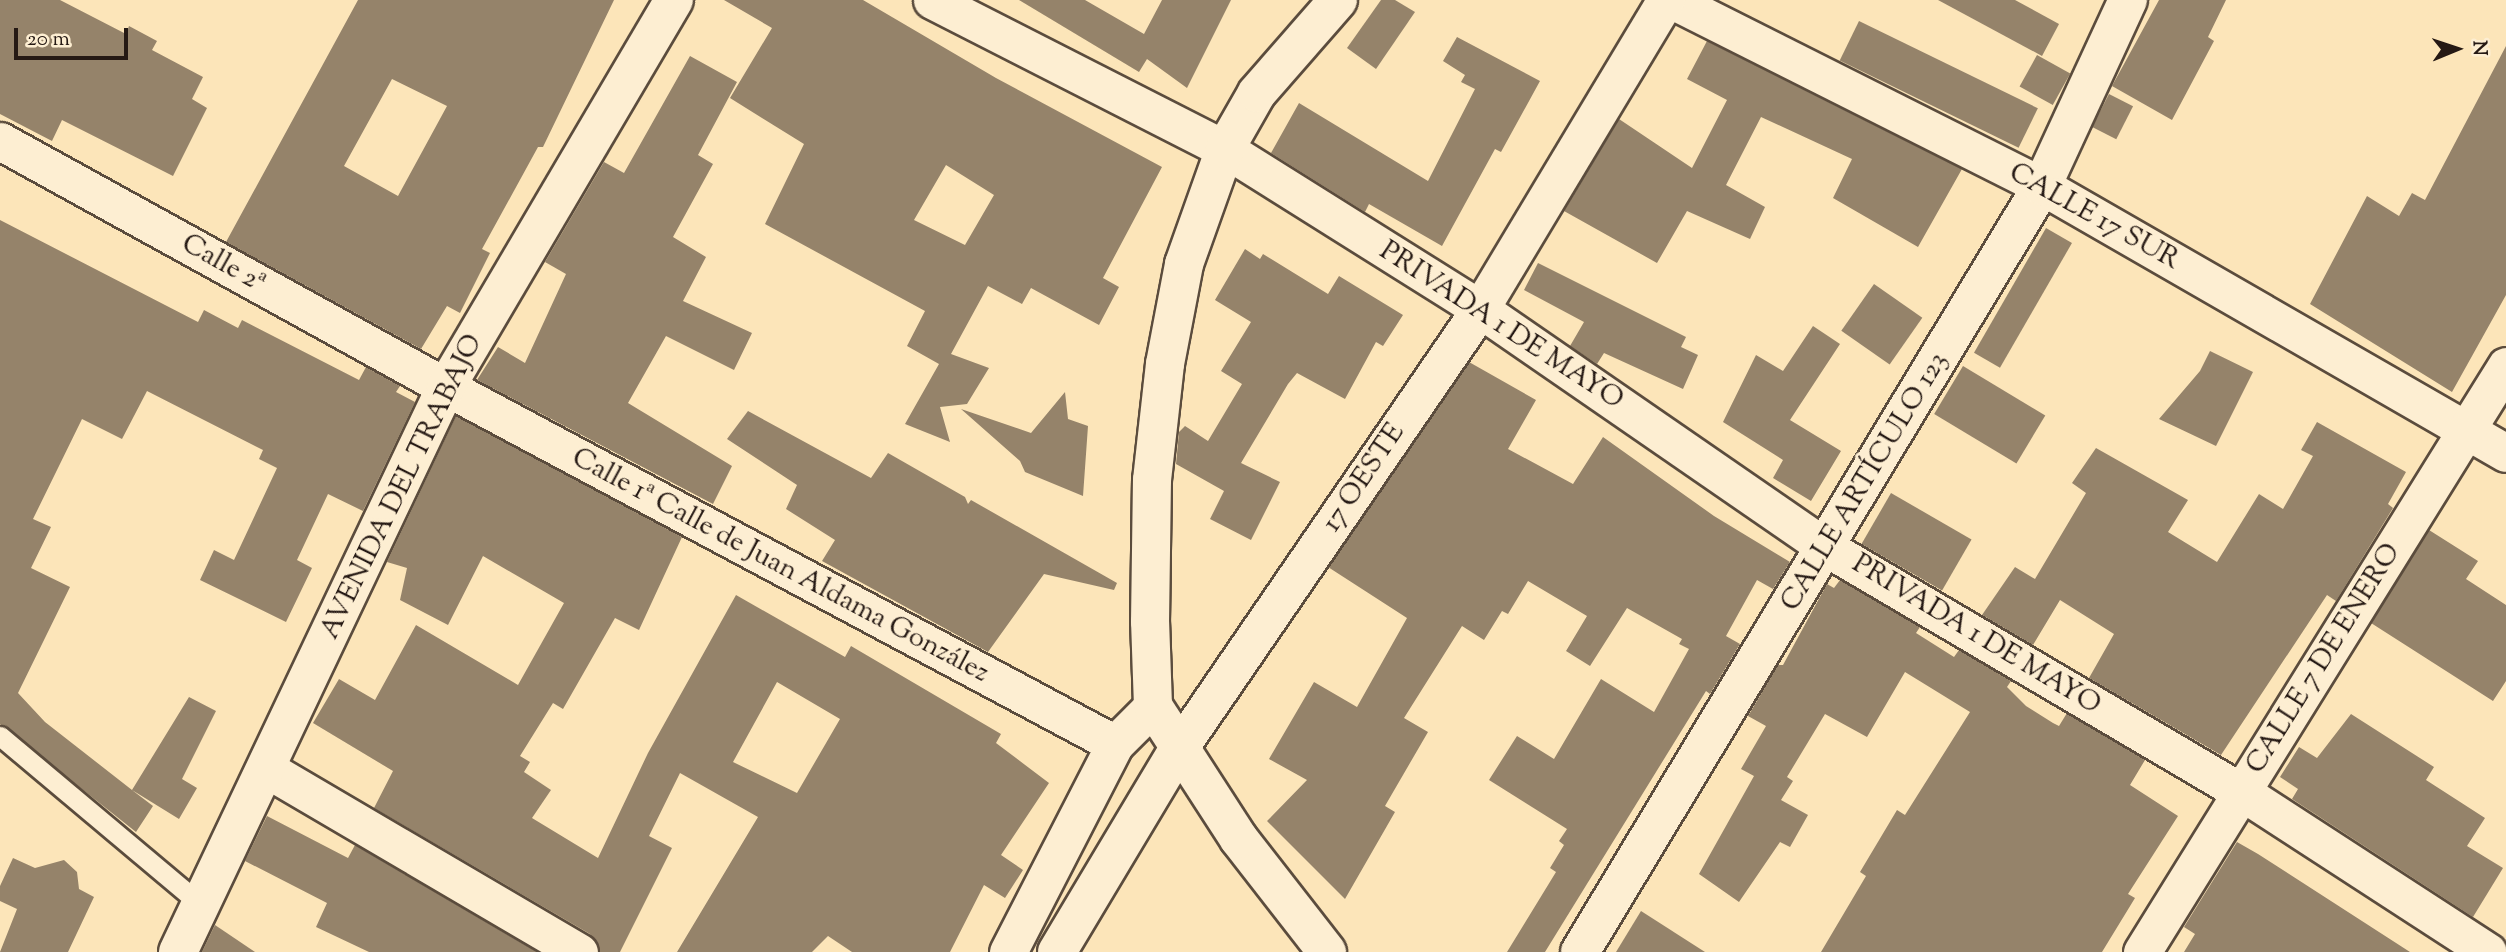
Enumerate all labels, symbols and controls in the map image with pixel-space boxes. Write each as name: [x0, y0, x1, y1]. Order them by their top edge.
scale bar: [18, 14, 131, 58]
north arrow: [2422, 14, 2492, 84]
text: 20 m: [27, 25, 70, 55]
text: N: [2465, 40, 2492, 56]
street label: CALLE 17 SUR: [2003, 156, 2185, 278]
street label: Calle 2ª: [175, 227, 271, 301]
street label: PRIVADA 1 DE MAYO: [1373, 235, 1629, 417]
street label: AVENIDA DEL TRABAJO: [313, 329, 491, 645]
street label: CALLE ARTÍCULO 123: [1774, 346, 1956, 618]
street label: 17 OESTE: [1316, 417, 1412, 539]
street label: Calle 1ª Calle de Juan Aldama González: [566, 441, 994, 691]
street label: CALLE 7 DE ENERO: [2240, 538, 2408, 780]
street label: PRIVADA 1 DE MAYO: [1846, 547, 2106, 723]

